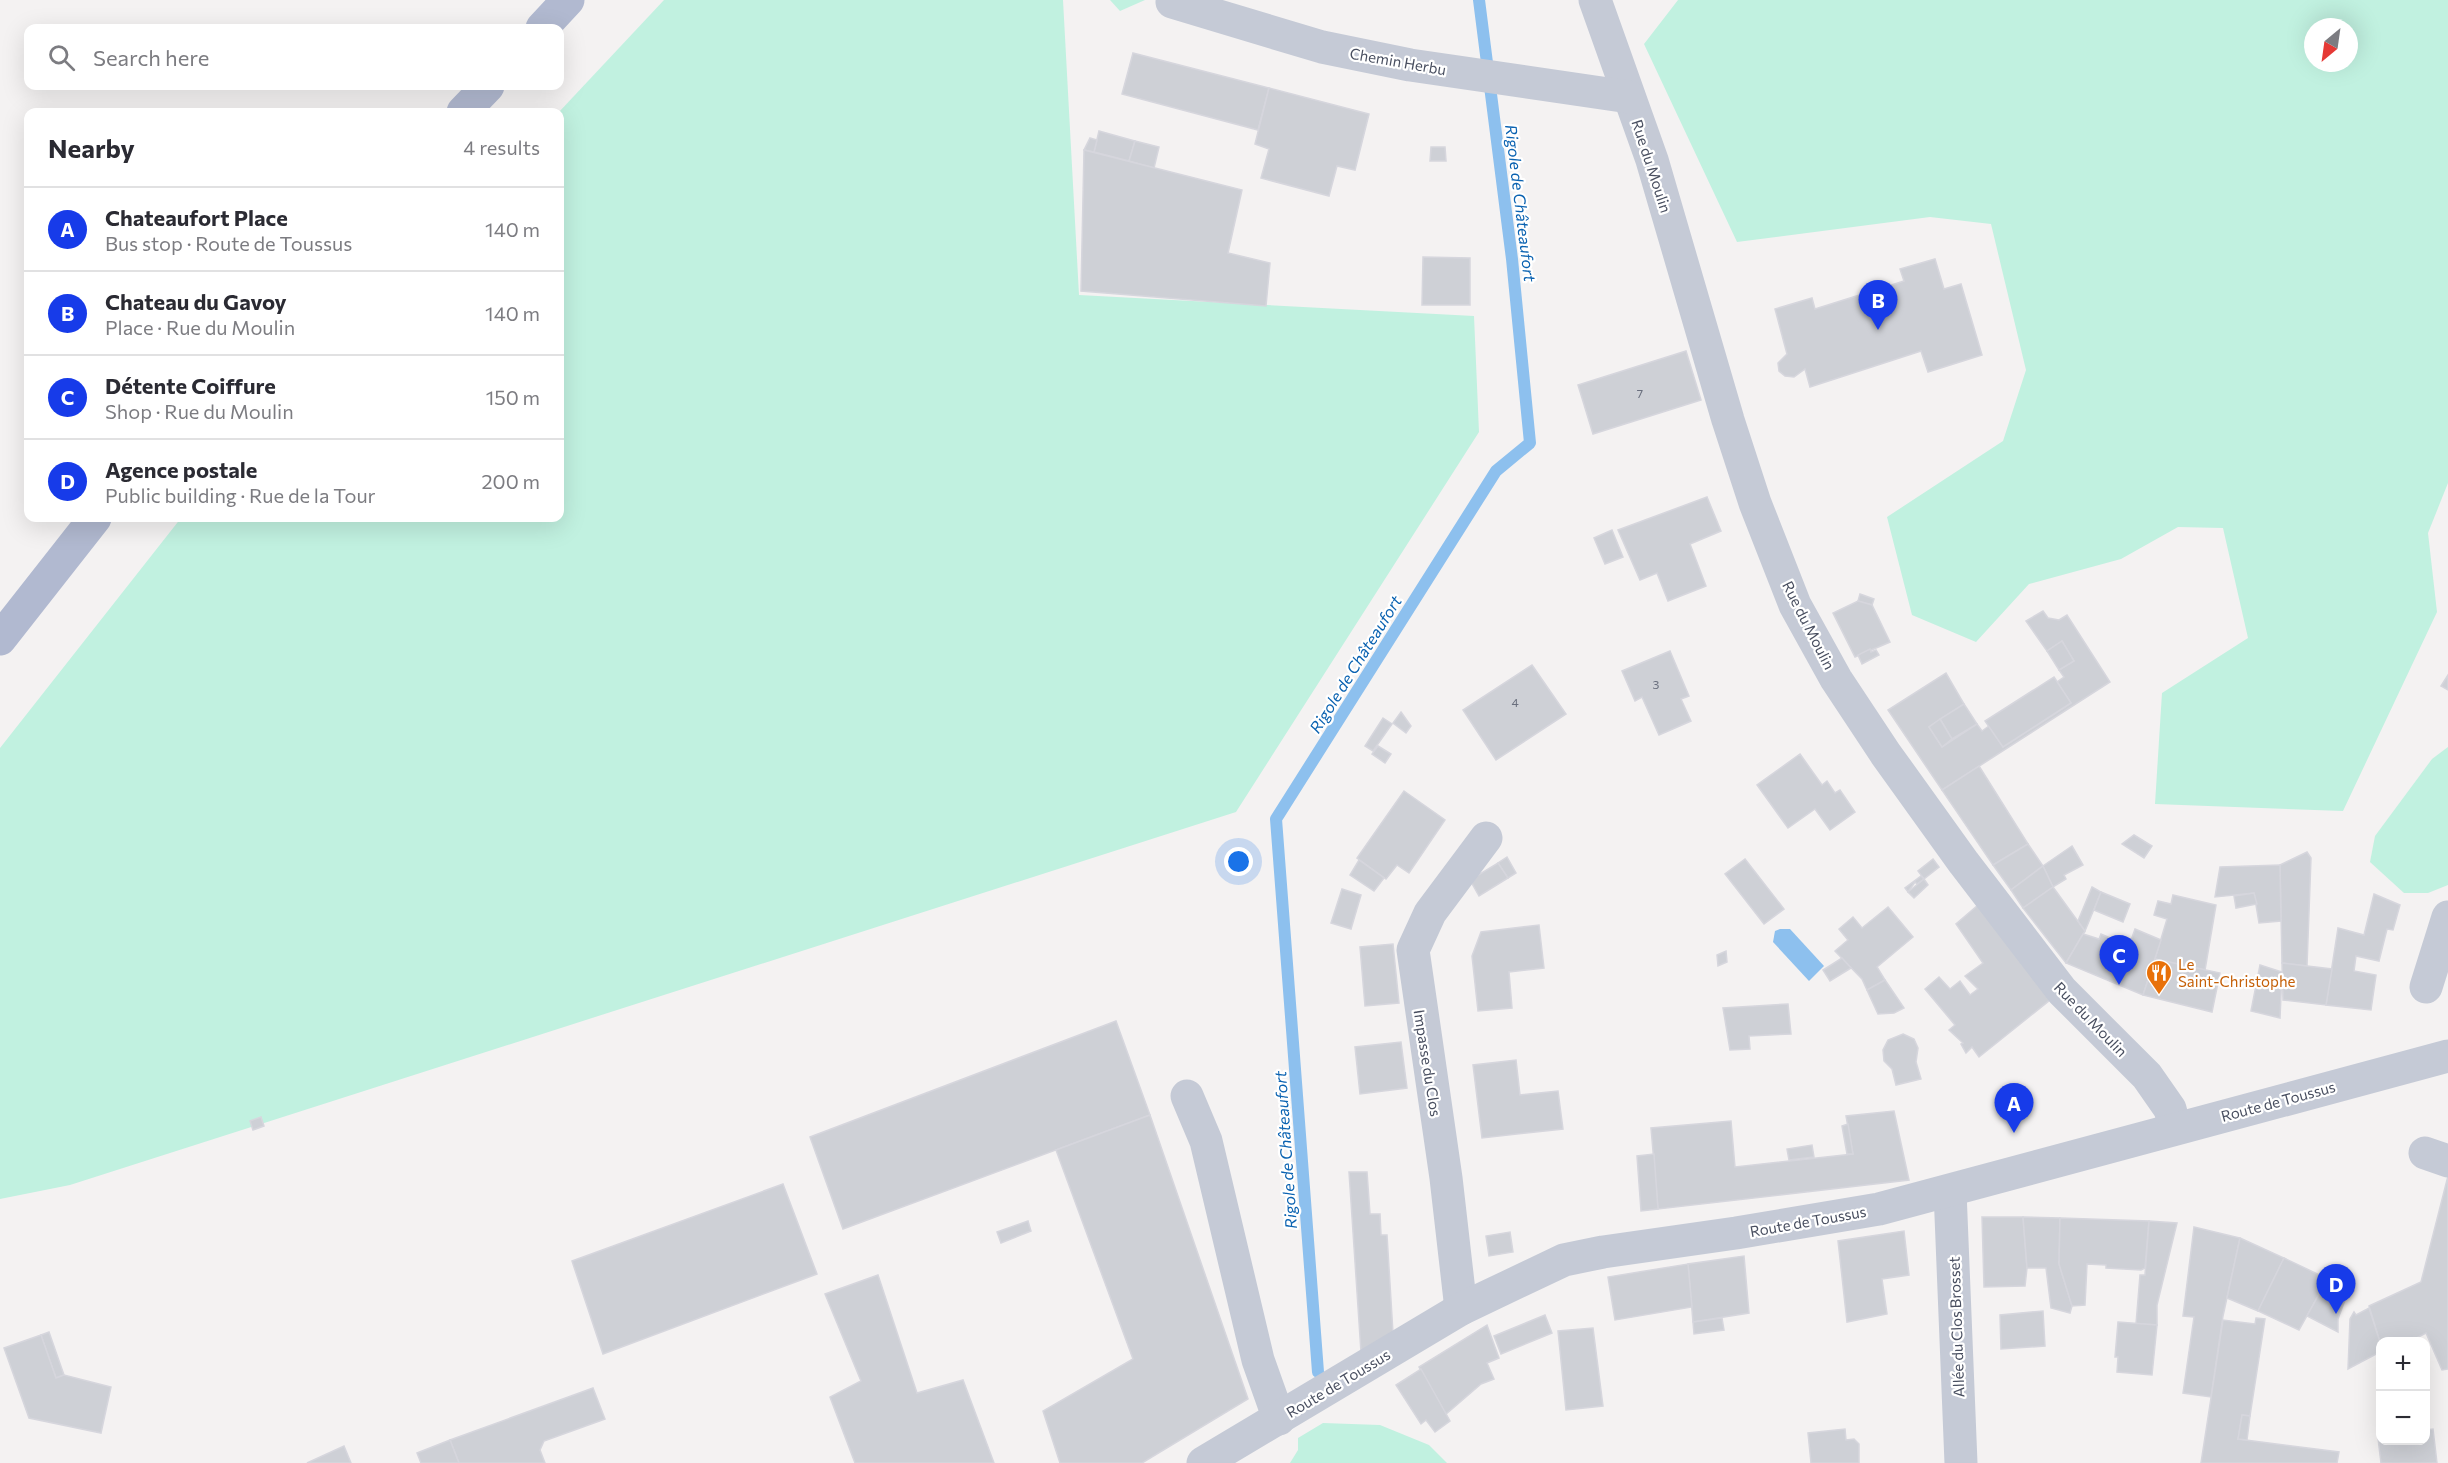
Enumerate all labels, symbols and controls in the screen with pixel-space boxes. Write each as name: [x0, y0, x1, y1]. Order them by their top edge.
north arrow: [2304, 18, 2358, 72]
search box: [24, 24, 564, 90]
icon: search: [45, 41, 78, 74]
text: Search here: [93, 44, 209, 71]
street label: Chemin Herbu: [1348, 44, 1448, 78]
street label: Rue du Moulin: [1628, 117, 1676, 215]
water label: Rigole de Châteaufort: [1502, 123, 1540, 283]
text: Nearby: [48, 132, 135, 163]
text: 4 results: [463, 135, 540, 159]
text: Chateaufort Place: [105, 204, 288, 231]
text: A: [60, 217, 75, 241]
text: 140 m: [485, 217, 540, 241]
text: Bus stop · Route de Toussus: [105, 231, 352, 255]
pin: B: [1858, 280, 1898, 330]
text: Chateau du Gavoy: [105, 288, 287, 315]
text: B: [61, 301, 74, 325]
text: 140 m: [485, 301, 540, 325]
text: Place · Rue du Moulin: [105, 315, 295, 339]
text: Détente Coiffure: [105, 372, 276, 399]
text: C: [61, 385, 74, 409]
text: 150 m: [486, 385, 540, 409]
house number: 7: [1637, 386, 1643, 400]
text: Shop · Rue du Moulin: [105, 399, 294, 423]
text: Agence postale: [105, 456, 257, 483]
text: D: [60, 469, 75, 493]
text: 200 m: [482, 469, 540, 493]
text: Public building · Rue de la Tour: [105, 483, 376, 507]
street label: Rue du Moulin: [1779, 578, 1839, 672]
water label: Rigole de Châteaufort: [1305, 591, 1405, 736]
house number: 3: [1653, 677, 1660, 691]
house number: 4: [1511, 695, 1519, 709]
your location: [1224, 847, 1253, 876]
pin: C: [2100, 936, 2138, 985]
place label: Le Saint-Christophe: [2178, 955, 2296, 990]
restaurant icon: Le Saint-Christophe: [2144, 958, 2174, 996]
street label: Rue du Moulin: [2051, 978, 2131, 1060]
street label: Impasse du Clos: [1411, 1008, 1445, 1118]
water label: Rigole de Châteaufort: [1270, 1070, 1300, 1230]
street label: Route de Toussus: [2219, 1077, 2337, 1125]
pin: A: [1994, 1084, 2034, 1133]
street label: Route de Toussus: [1748, 1202, 1868, 1240]
street label: Allée du Clos Brosset: [1945, 1256, 1967, 1398]
pin: D: [2316, 1264, 2356, 1314]
map controls: [2376, 1337, 2430, 1445]
button: +: [2376, 1337, 2430, 1391]
street label: Route de Toussus: [1283, 1345, 1393, 1421]
button: −: [2376, 1391, 2430, 1445]

